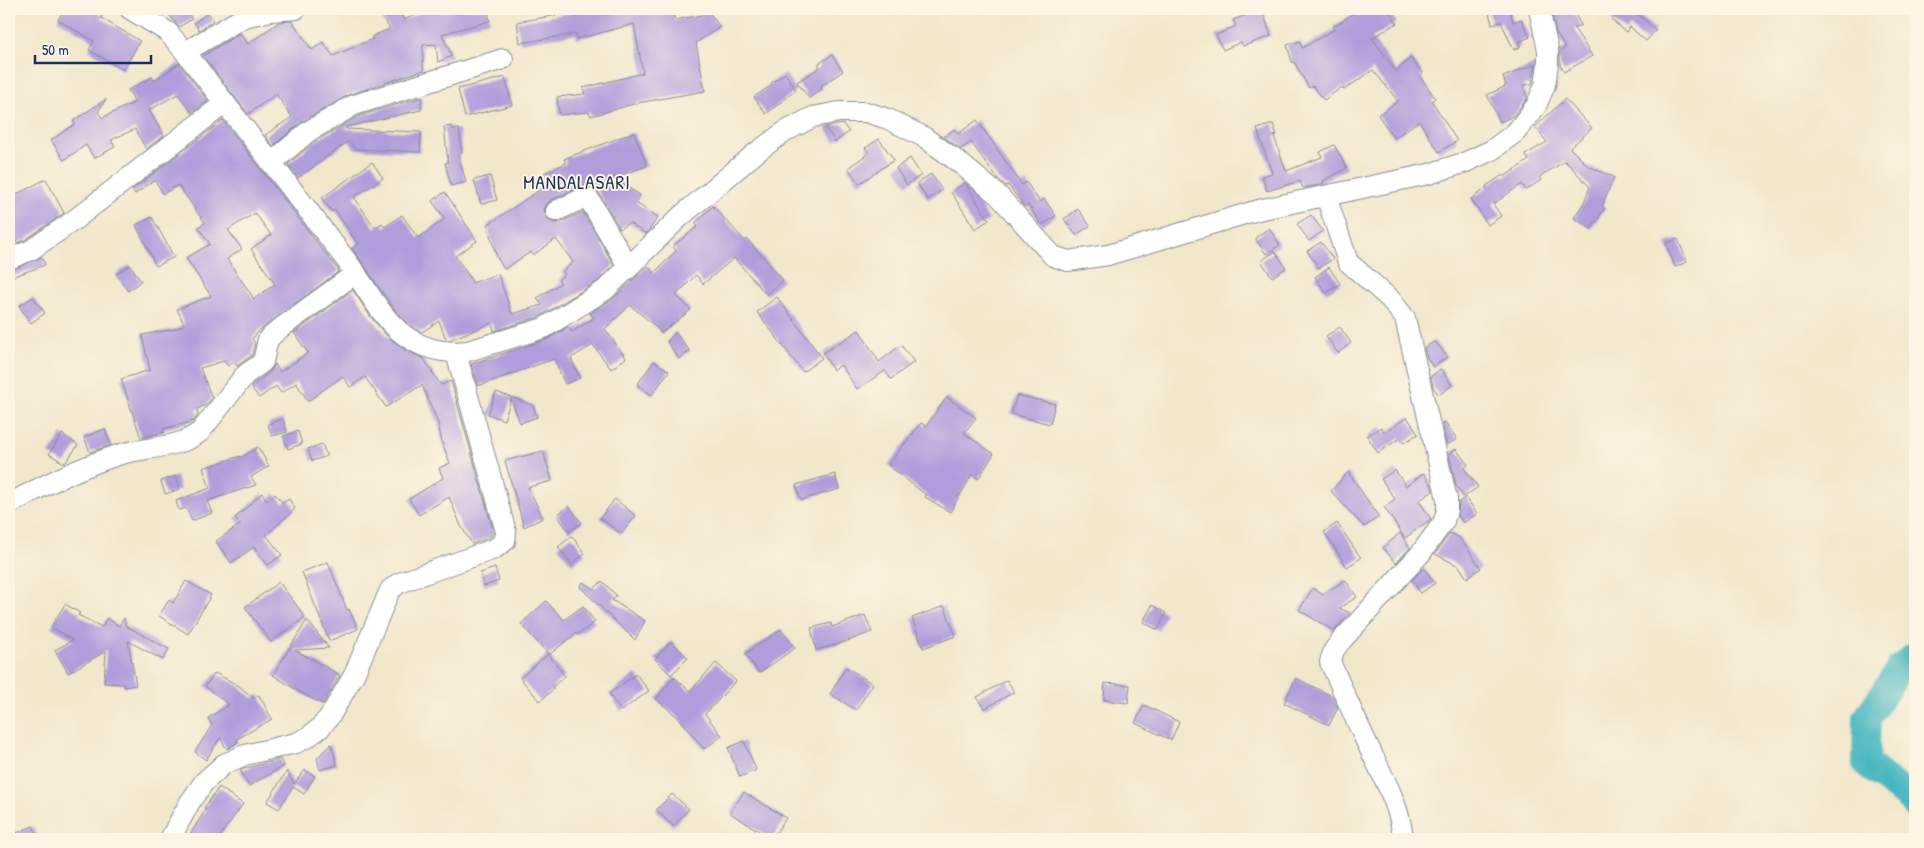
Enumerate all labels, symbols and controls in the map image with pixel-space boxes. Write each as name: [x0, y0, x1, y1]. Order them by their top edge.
scale bar: [35, 32, 151, 64]
text: 50 m: [42, 39, 69, 60]
district label: MANDALASARI: [523, 169, 631, 195]

